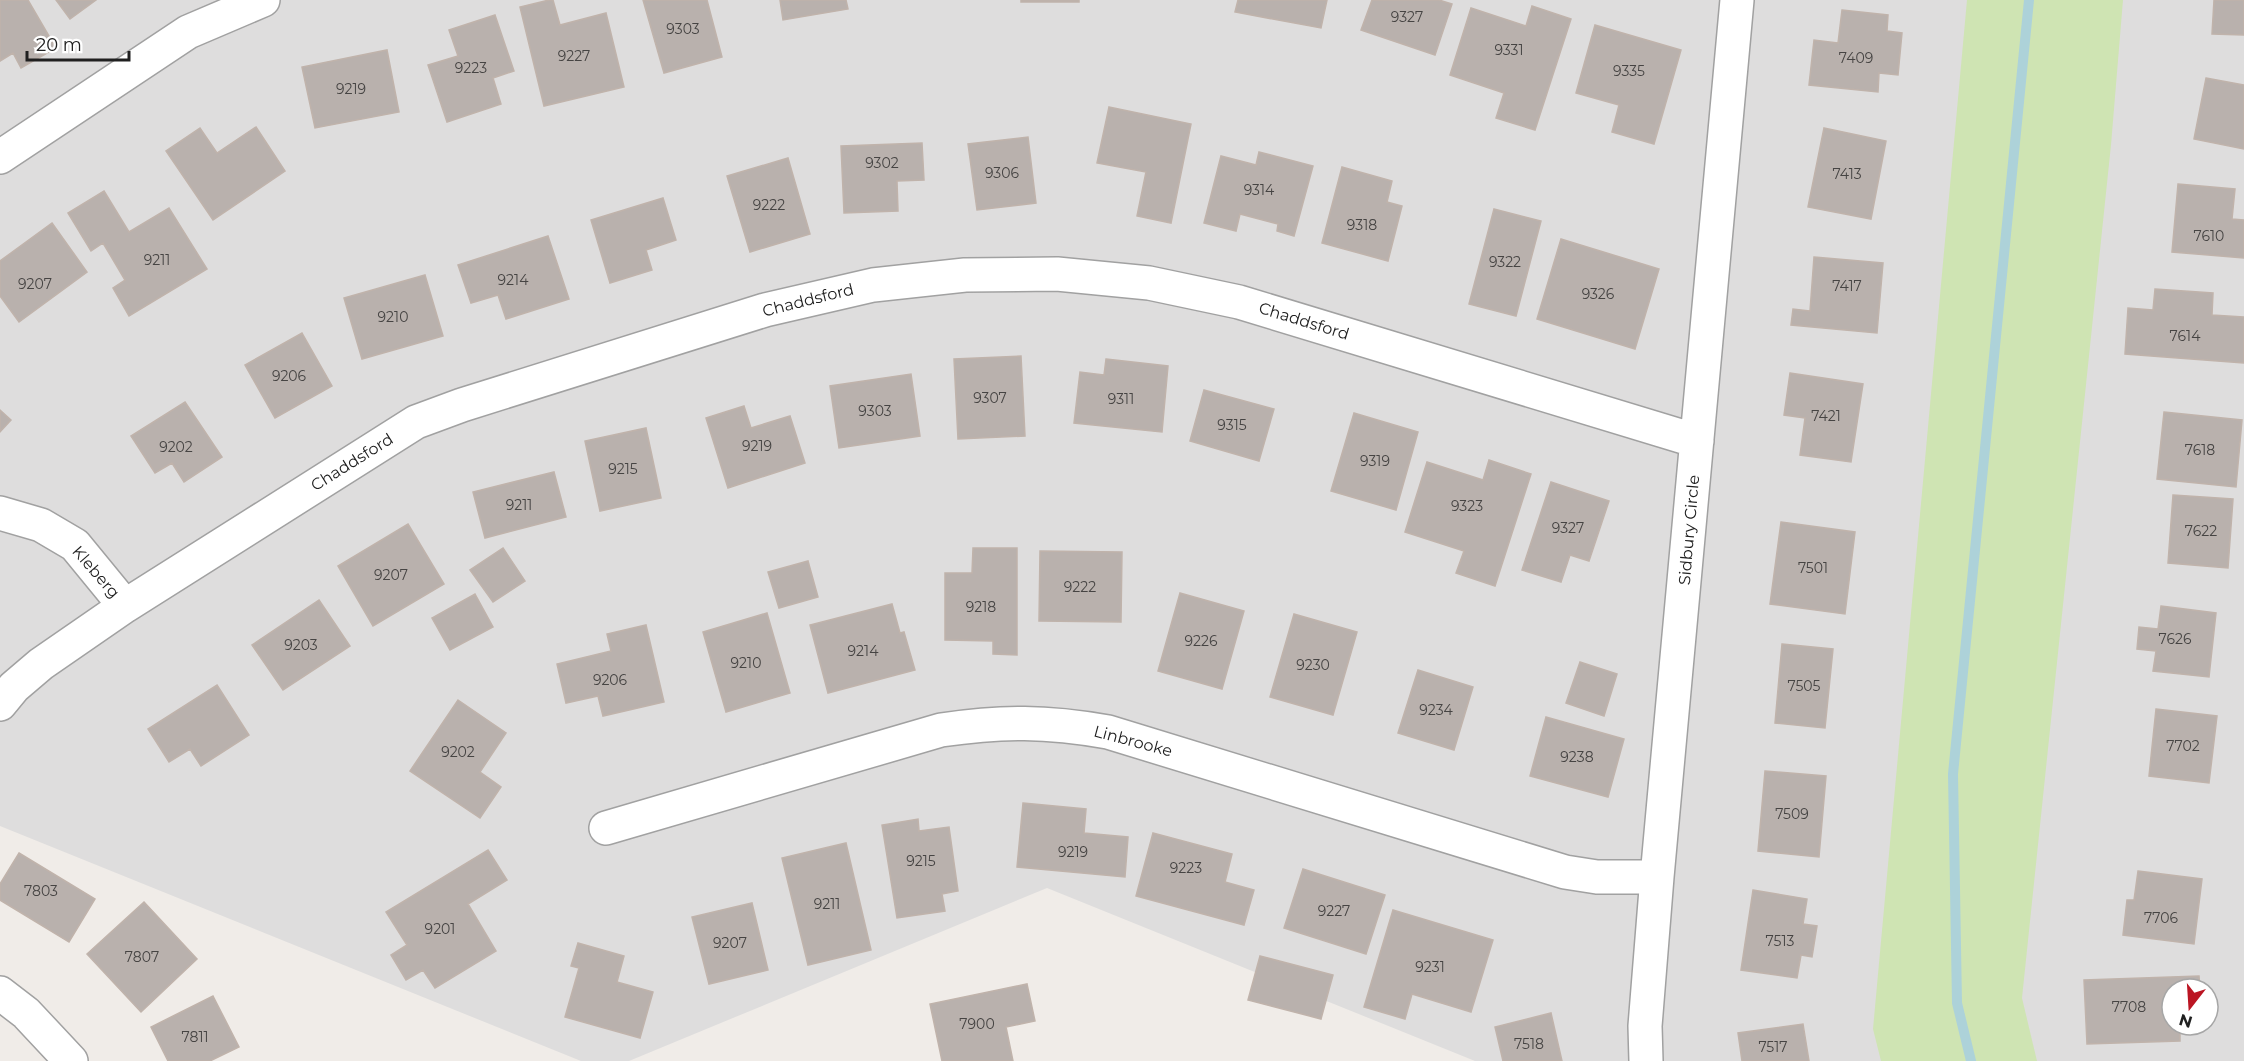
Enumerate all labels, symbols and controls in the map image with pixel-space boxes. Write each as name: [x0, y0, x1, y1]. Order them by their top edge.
house number: 9327: [1391, 8, 1423, 26]
house number: 9303: [666, 20, 700, 38]
scale bar: [27, 24, 129, 62]
text: 20 m: [36, 34, 82, 56]
house number: 9331: [1494, 41, 1524, 59]
house number: 9227: [558, 47, 590, 65]
house number: 7409: [1839, 49, 1873, 67]
house number: 9223: [455, 59, 487, 77]
house number: 9335: [1613, 62, 1645, 80]
house number: 9219: [336, 80, 366, 98]
house number: 9302: [865, 154, 899, 172]
house number: 9306: [985, 164, 1020, 182]
house number: 7413: [1832, 165, 1862, 183]
house number: 9314: [1244, 181, 1275, 199]
house number: 9222: [753, 196, 785, 214]
house number: 9318: [1347, 216, 1377, 234]
house number: 7610: [2194, 227, 2224, 245]
house number: 9211: [144, 251, 170, 269]
house number: 9322: [1489, 253, 1521, 271]
house number: 9214: [498, 271, 529, 289]
house number: 9207: [18, 275, 52, 293]
house number: 7417: [1832, 277, 1862, 295]
street label: Chaddsford: [760, 279, 856, 321]
house number: 9326: [1582, 285, 1615, 303]
street label: Chaddsford: [1257, 298, 1351, 344]
house number: 9210: [378, 308, 408, 326]
house number: 7614: [2170, 327, 2201, 345]
house number: 9206: [272, 367, 307, 385]
house number: 9307: [973, 389, 1007, 407]
house number: 9311: [1108, 390, 1134, 408]
house number: 9303: [858, 402, 892, 420]
house number: 7421: [1811, 407, 1841, 425]
house number: 9315: [1217, 416, 1247, 434]
street label: Chaddsford: [307, 429, 397, 495]
house number: 9219: [742, 437, 772, 455]
house number: 9202: [159, 438, 193, 456]
house number: 7618: [2185, 441, 2215, 459]
house number: 9319: [1360, 452, 1390, 470]
house number: 9215: [608, 460, 638, 478]
street label: Sidbury Circle: [1675, 474, 1703, 586]
house number: 9211: [506, 496, 532, 514]
house number: 9323: [1451, 497, 1483, 515]
house number: 9327: [1552, 519, 1584, 537]
house number: 7622: [2185, 522, 2217, 540]
street label: Kleberg: [68, 542, 124, 602]
house number: 7501: [1798, 559, 1828, 577]
house number: 9207: [374, 566, 408, 584]
house number: 9222: [1064, 578, 1096, 596]
house number: 9218: [966, 598, 996, 616]
house number: 7626: [2159, 630, 2192, 648]
house number: 9226: [1185, 632, 1218, 650]
house number: 9203: [284, 636, 318, 654]
house number: 9214: [848, 642, 879, 660]
house number: 9210: [731, 654, 761, 672]
house number: 9230: [1296, 656, 1330, 674]
house number: 9206: [593, 671, 628, 689]
house number: 7505: [1787, 677, 1821, 695]
house number: 9234: [1419, 701, 1454, 719]
street label: Linbrooke: [1092, 721, 1174, 761]
house number: 7702: [2166, 737, 2200, 755]
house number: 9202: [441, 743, 475, 761]
house number: 9238: [1560, 748, 1594, 766]
house number: 7509: [1775, 805, 1809, 823]
house number: 9219: [1058, 843, 1088, 861]
house number: 9215: [906, 852, 936, 870]
house number: 9223: [1170, 859, 1202, 877]
house number: 7803: [24, 882, 58, 900]
house number: 9211: [814, 895, 840, 913]
house number: 9227: [1318, 902, 1350, 920]
house number: 7706: [2144, 909, 2178, 927]
house number: 9201: [425, 920, 455, 938]
house number: 7513: [1766, 932, 1795, 950]
house number: 9207: [713, 934, 747, 952]
house number: 7807: [125, 948, 159, 966]
house number: 9231: [1415, 958, 1445, 976]
north arrow: [2160, 977, 2220, 1037]
house number: 7708: [2112, 998, 2146, 1016]
text: N: [2177, 1010, 2195, 1032]
house number: 7900: [959, 1015, 995, 1033]
house number: 7811: [181, 1028, 209, 1046]
house number: 7518: [1514, 1035, 1544, 1053]
house number: 7517: [1758, 1038, 1788, 1056]

